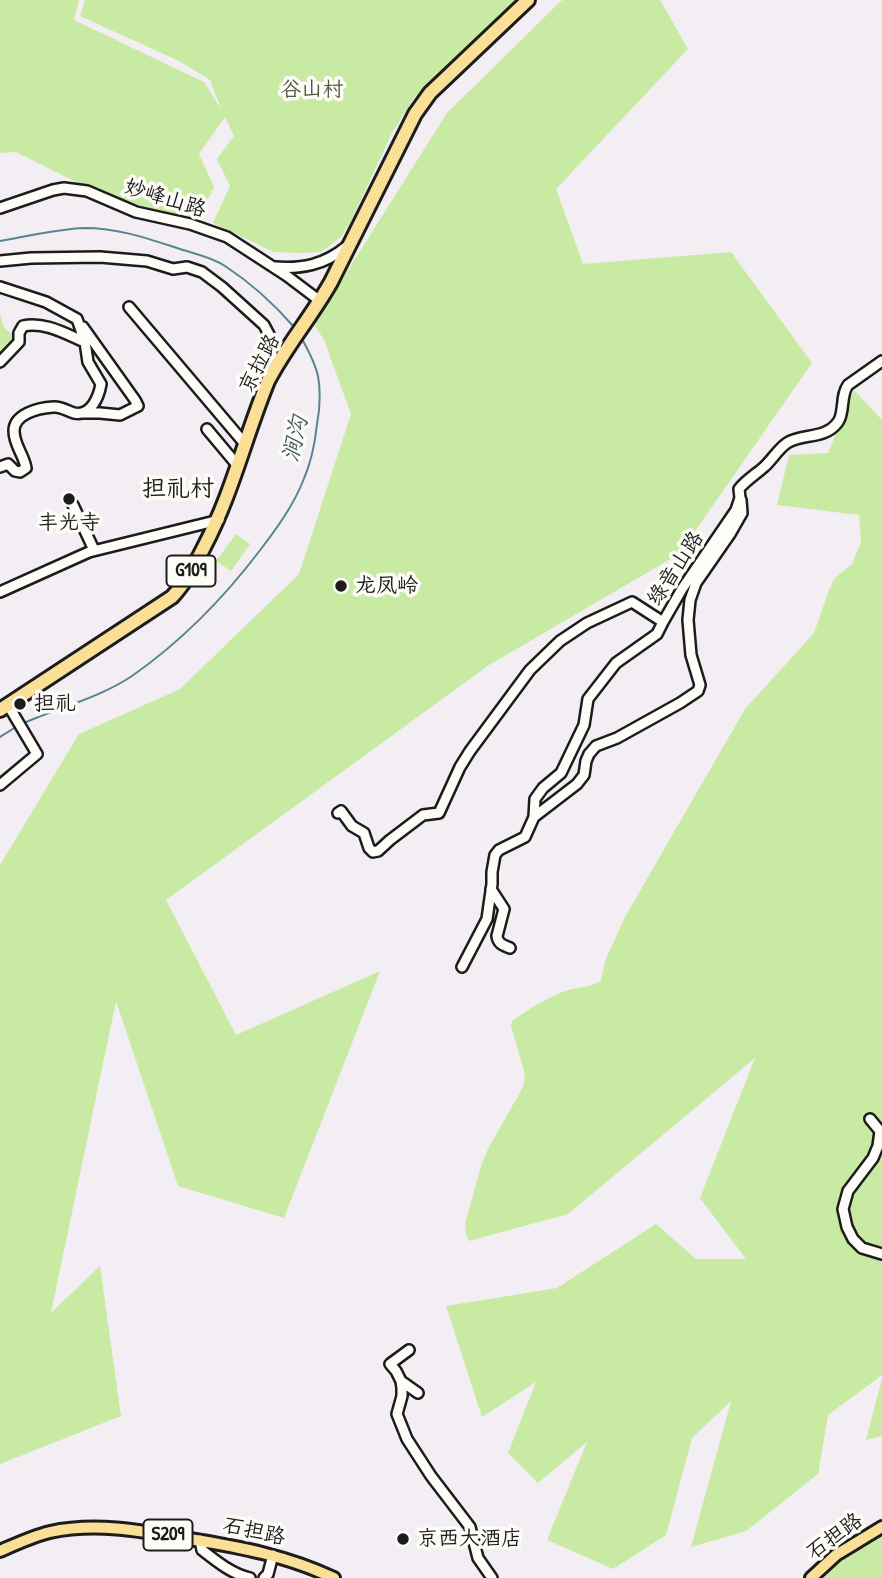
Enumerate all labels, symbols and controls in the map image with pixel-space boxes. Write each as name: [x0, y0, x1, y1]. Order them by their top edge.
park label: 谷山村: [281, 77, 343, 103]
street label: 妙峰山路: [121, 175, 209, 223]
street label: 京拉路: [234, 330, 286, 398]
water label: 涧沟: [277, 413, 315, 465]
district label: 担礼村: [142, 476, 214, 504]
marker: 丰光寺: [61, 491, 77, 507]
place label: 丰光寺: [38, 510, 100, 536]
street label: 绿音山路: [643, 527, 709, 611]
road number: G109: [166, 556, 216, 586]
place label: 龙凤岭: [355, 573, 418, 599]
marker: 龙凤岭: [333, 578, 349, 594]
place label: 担礼: [34, 691, 76, 717]
marker: 担礼: [12, 696, 28, 712]
street label: 石担路: [802, 1508, 868, 1566]
street label: 石担路: [221, 1513, 287, 1551]
road number: S209: [144, 1520, 192, 1550]
place label: 京西大酒店: [417, 1526, 522, 1552]
marker: 京西大酒店: [395, 1531, 411, 1547]

